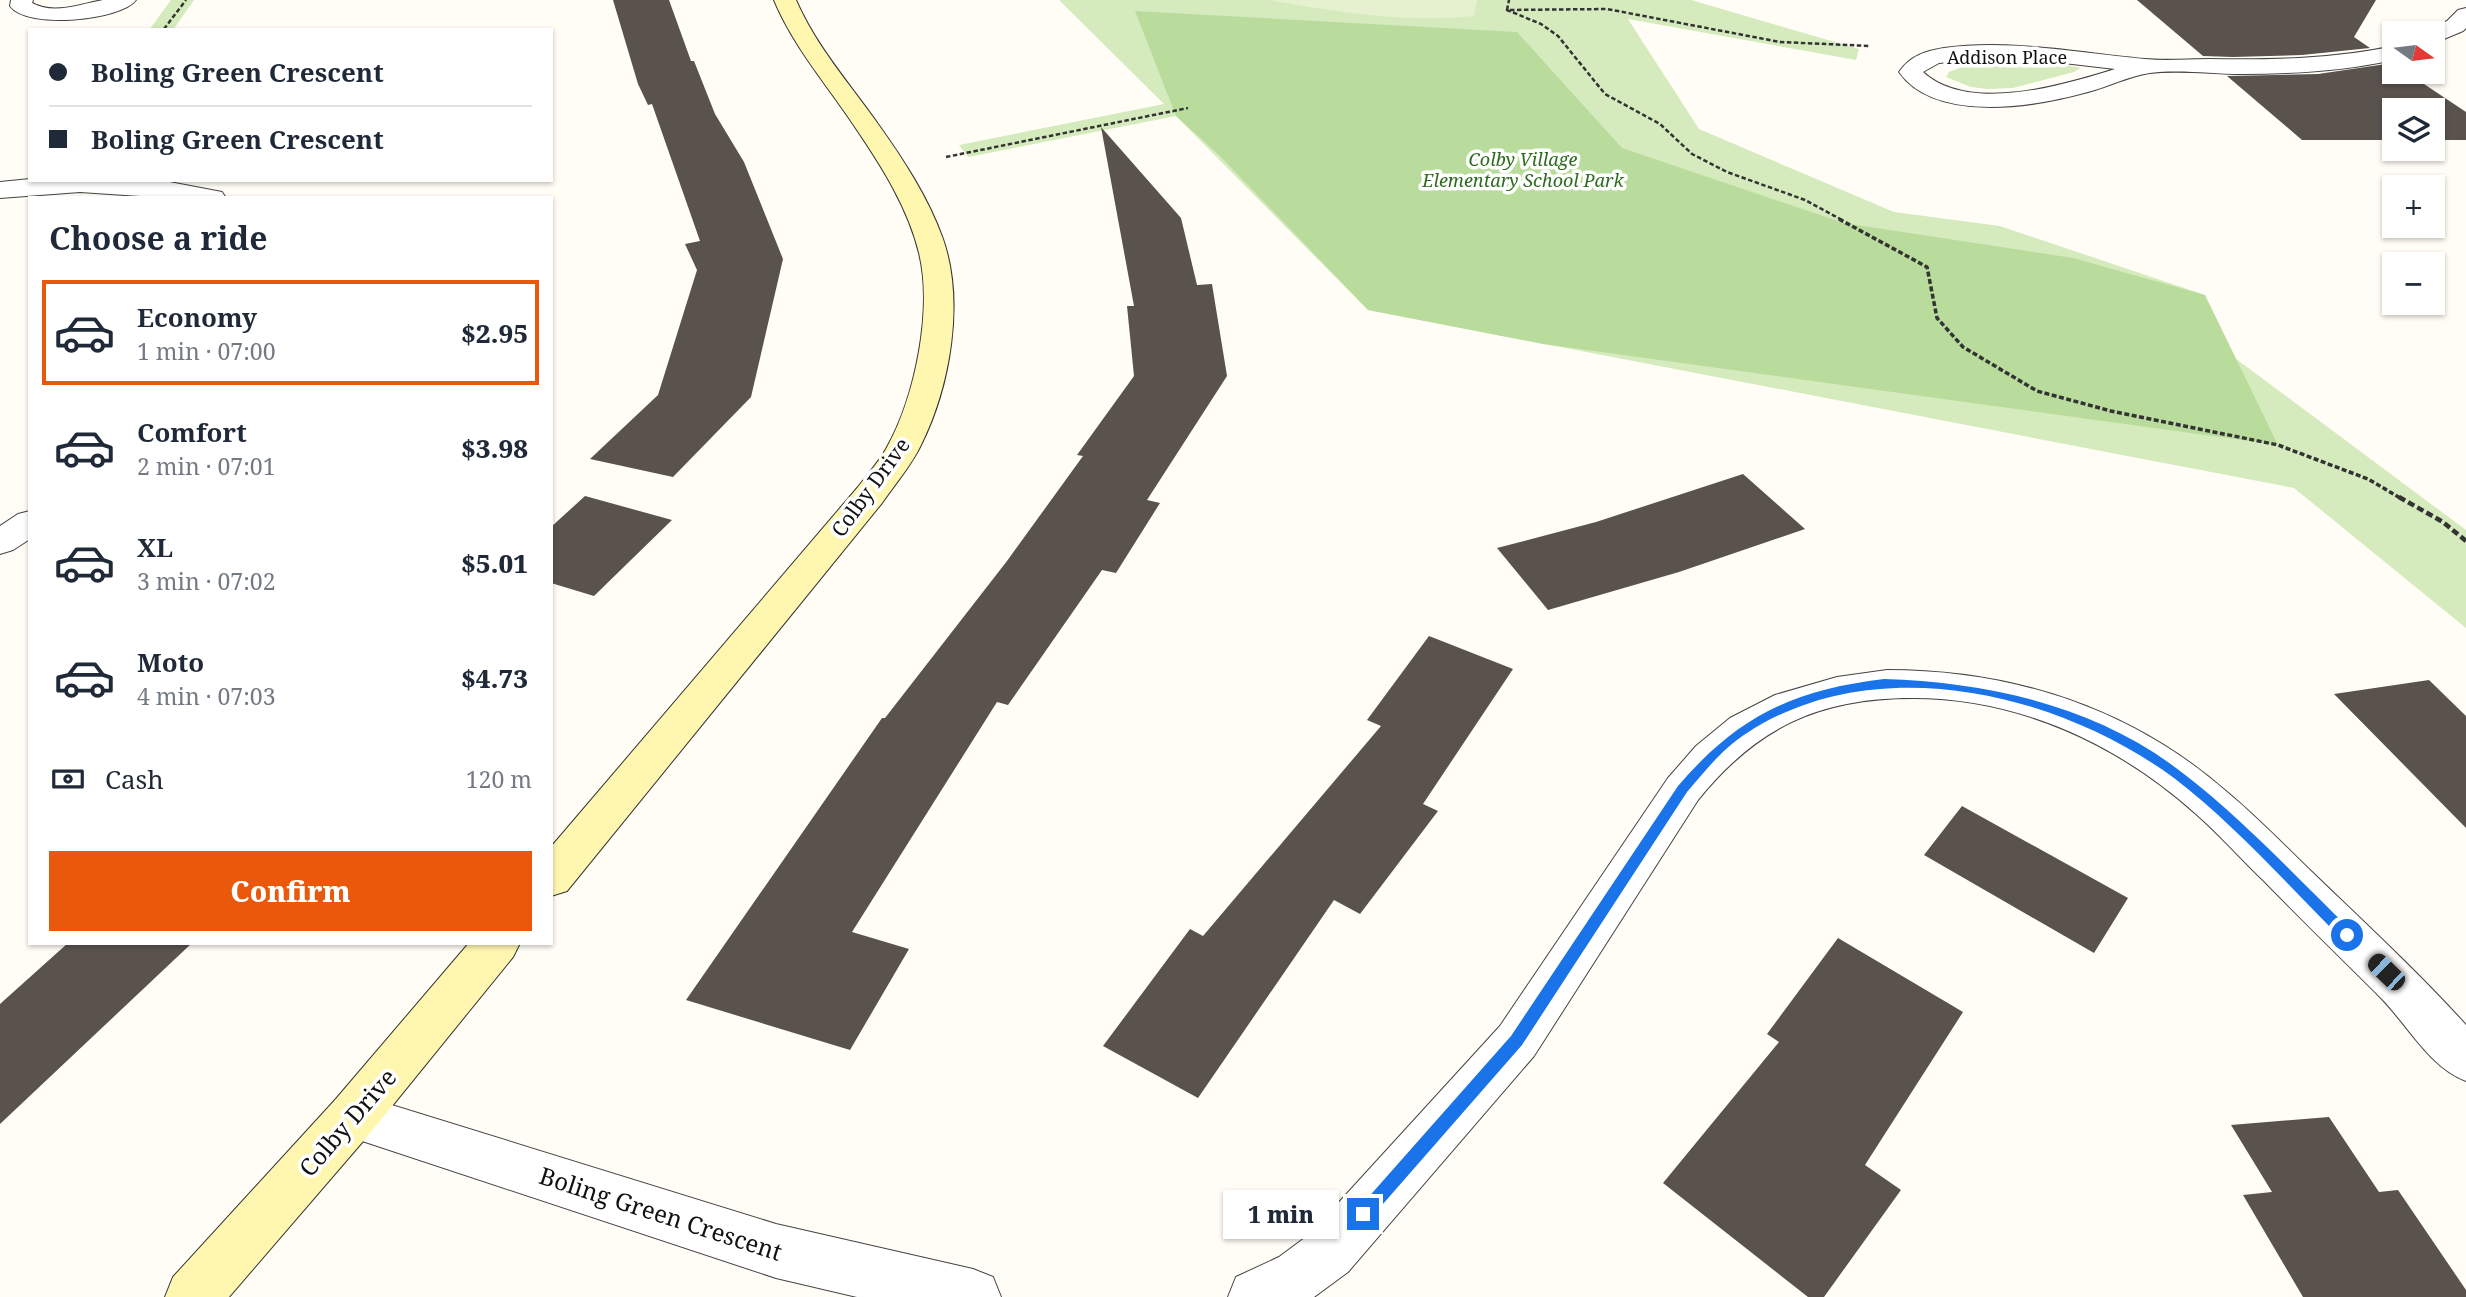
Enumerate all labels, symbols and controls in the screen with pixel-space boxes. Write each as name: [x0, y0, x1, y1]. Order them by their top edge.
north arrow: [2382, 21, 2445, 84]
map controls: [2382, 21, 2445, 315]
street label: Addison Place: [1947, 45, 2067, 69]
text: Boling Green Crescent: [91, 54, 384, 90]
button: layers: [2382, 98, 2445, 161]
text: Boling Green Crescent: [91, 121, 384, 157]
park label: Colby Village Elementary School Park: [1421, 147, 1624, 192]
button: +: [2382, 175, 2445, 238]
text: Choose a ride: [49, 216, 268, 259]
button: −: [2382, 252, 2445, 315]
text: Economy: [137, 299, 257, 335]
icon: car: [53, 301, 116, 364]
text: $2.95: [461, 315, 528, 351]
text: 1 min · 07:00: [137, 335, 275, 367]
text: Comfort: [137, 414, 247, 450]
icon: car: [53, 416, 116, 479]
text: $3.98: [461, 430, 528, 466]
street label: Colby Drive: [824, 432, 916, 542]
text: 2 min · 07:01: [137, 450, 275, 482]
text: XL: [137, 529, 173, 565]
icon: car: [53, 531, 116, 594]
text: $5.01: [461, 545, 528, 581]
text: 3 min · 07:02: [137, 565, 275, 597]
text: Moto: [137, 644, 204, 680]
icon: car: [53, 646, 116, 709]
text: $4.73: [461, 660, 528, 696]
text: 4 min · 07:03: [137, 680, 275, 712]
icon: cash: [49, 760, 87, 798]
text: Cash: [105, 761, 164, 797]
text: 120 m: [466, 763, 532, 795]
button: Confirm: [49, 851, 532, 931]
route start: [2331, 919, 2363, 951]
car: [2364, 950, 2409, 994]
street label: Colby Drive: [291, 1061, 403, 1183]
street label: Boling Green Crescent: [535, 1158, 787, 1268]
callout: 1 min: [1223, 1190, 1338, 1238]
text: 1 min: [1248, 1198, 1314, 1230]
route end: [1347, 1198, 1379, 1230]

